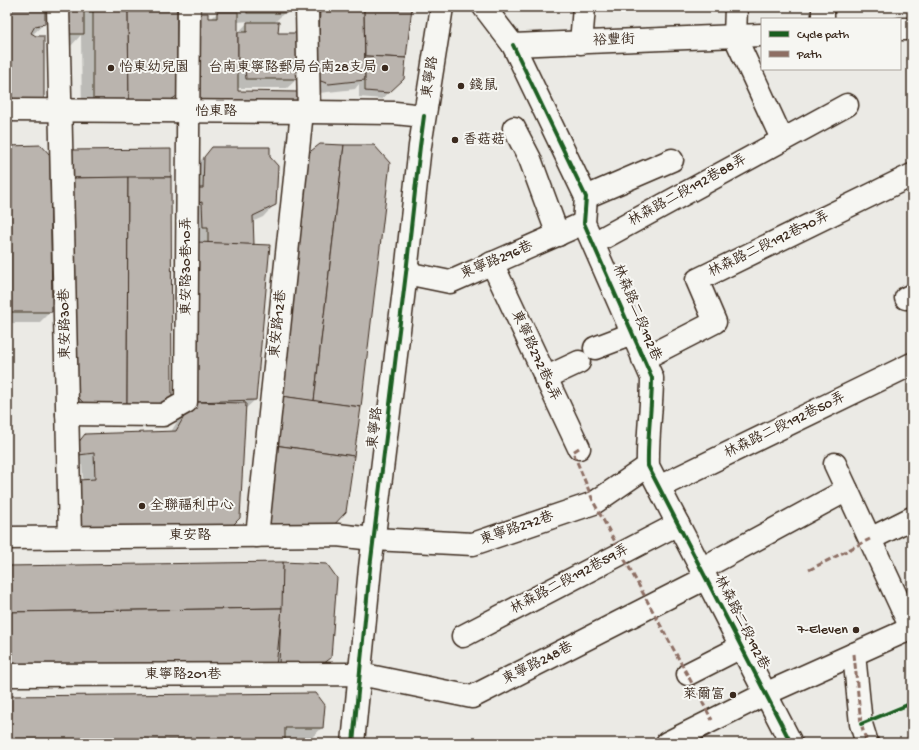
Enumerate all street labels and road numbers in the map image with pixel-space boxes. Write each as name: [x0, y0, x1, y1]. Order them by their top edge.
street label: 裕豐街: [593, 31, 635, 50]
street label: 東寧路: [418, 55, 443, 99]
street label: 怡東路: [195, 103, 237, 121]
street label: 林森路二段192巷88弄: [625, 150, 750, 231]
street label: 林森路二段192巷70弄: [705, 207, 832, 282]
street label: 東安路30巷10弄: [178, 217, 196, 315]
street label: 東寧路296巷: [458, 237, 537, 284]
street label: 林森路二段192巷: [608, 262, 665, 365]
street label: 東安路30巷: [56, 287, 75, 360]
street label: 東安路12巷: [266, 288, 291, 359]
street label: 東寧路272巷6弄: [507, 308, 564, 404]
street label: 林森路二段192巷50弄: [721, 388, 848, 463]
street label: 東寧路: [364, 406, 387, 450]
street label: 東寧路272巷: [477, 507, 557, 550]
street label: 東安路: [169, 527, 211, 545]
street label: 林森路二段192巷59弄: [507, 541, 632, 618]
street label: 林森路二段192巷: [710, 573, 773, 674]
street label: 東寧路248巷: [499, 638, 577, 689]
street label: 東寧路201巷: [145, 666, 222, 684]

